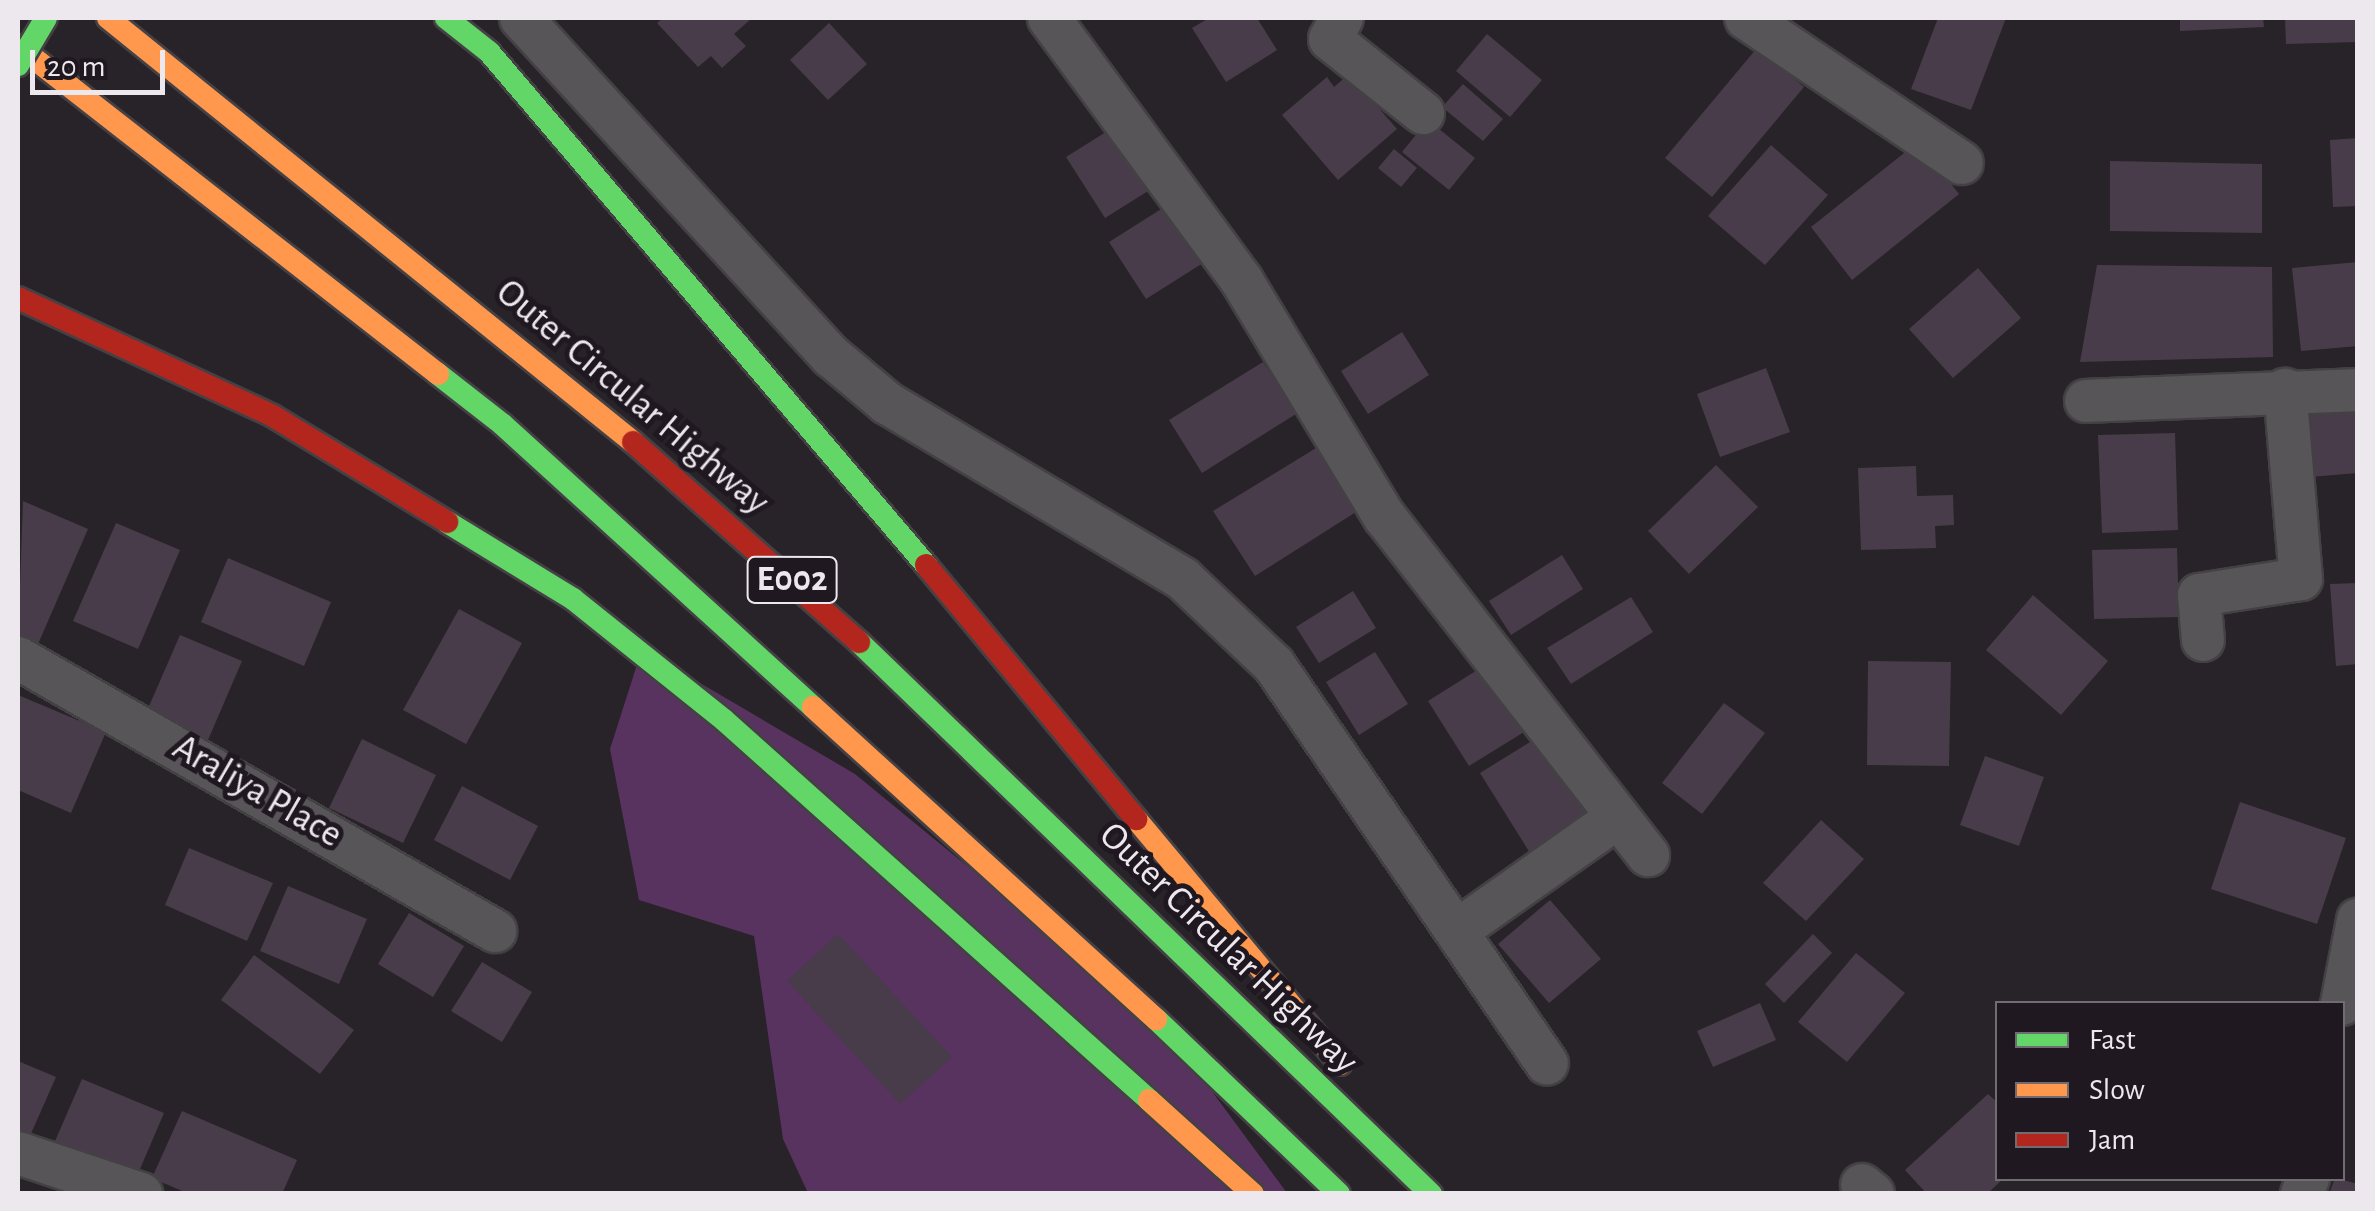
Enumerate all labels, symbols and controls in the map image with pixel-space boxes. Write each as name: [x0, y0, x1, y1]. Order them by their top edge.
scale bar: [35, 30, 170, 92]
text: 20 m: [47, 52, 105, 82]
street label: Outer Circular Highway: [486, 270, 778, 526]
road number: E002: [744, 550, 840, 610]
street label: Araliya Place: [164, 725, 350, 859]
street label: Outer Circular Highway: [1089, 814, 1367, 1084]
legend: [1995, 1001, 2345, 1181]
text: Fast: [2089, 1025, 2136, 1055]
text: Slow: [2089, 1075, 2145, 1105]
text: Jam: [2089, 1125, 2135, 1155]

